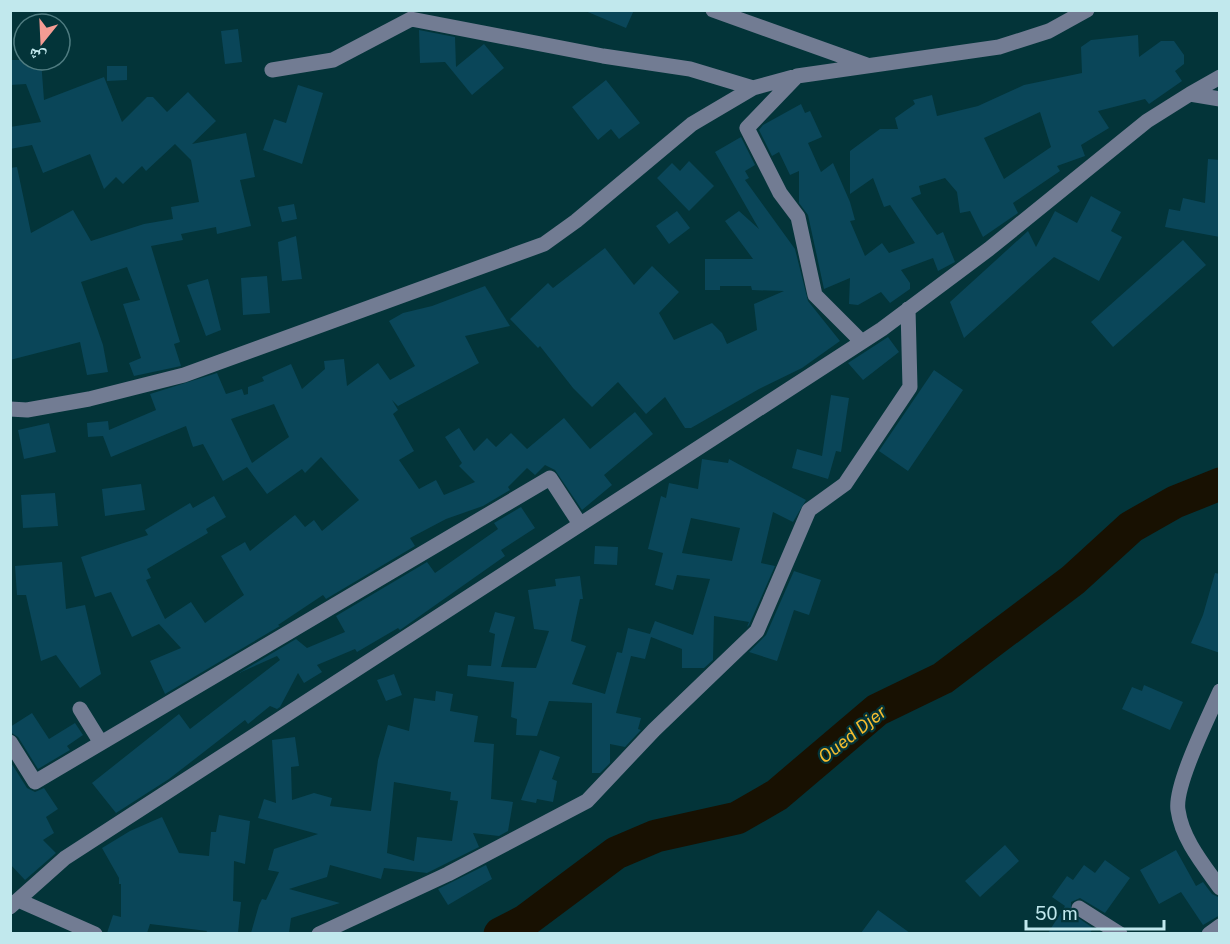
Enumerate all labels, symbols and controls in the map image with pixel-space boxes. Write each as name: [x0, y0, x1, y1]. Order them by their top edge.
north arrow: [12, 12, 72, 72]
text: ش: [26, 44, 49, 67]
water label: Oued Djer: [814, 701, 890, 767]
scale bar: [1026, 893, 1164, 931]
text: 50 m: [1035, 903, 1078, 924]

